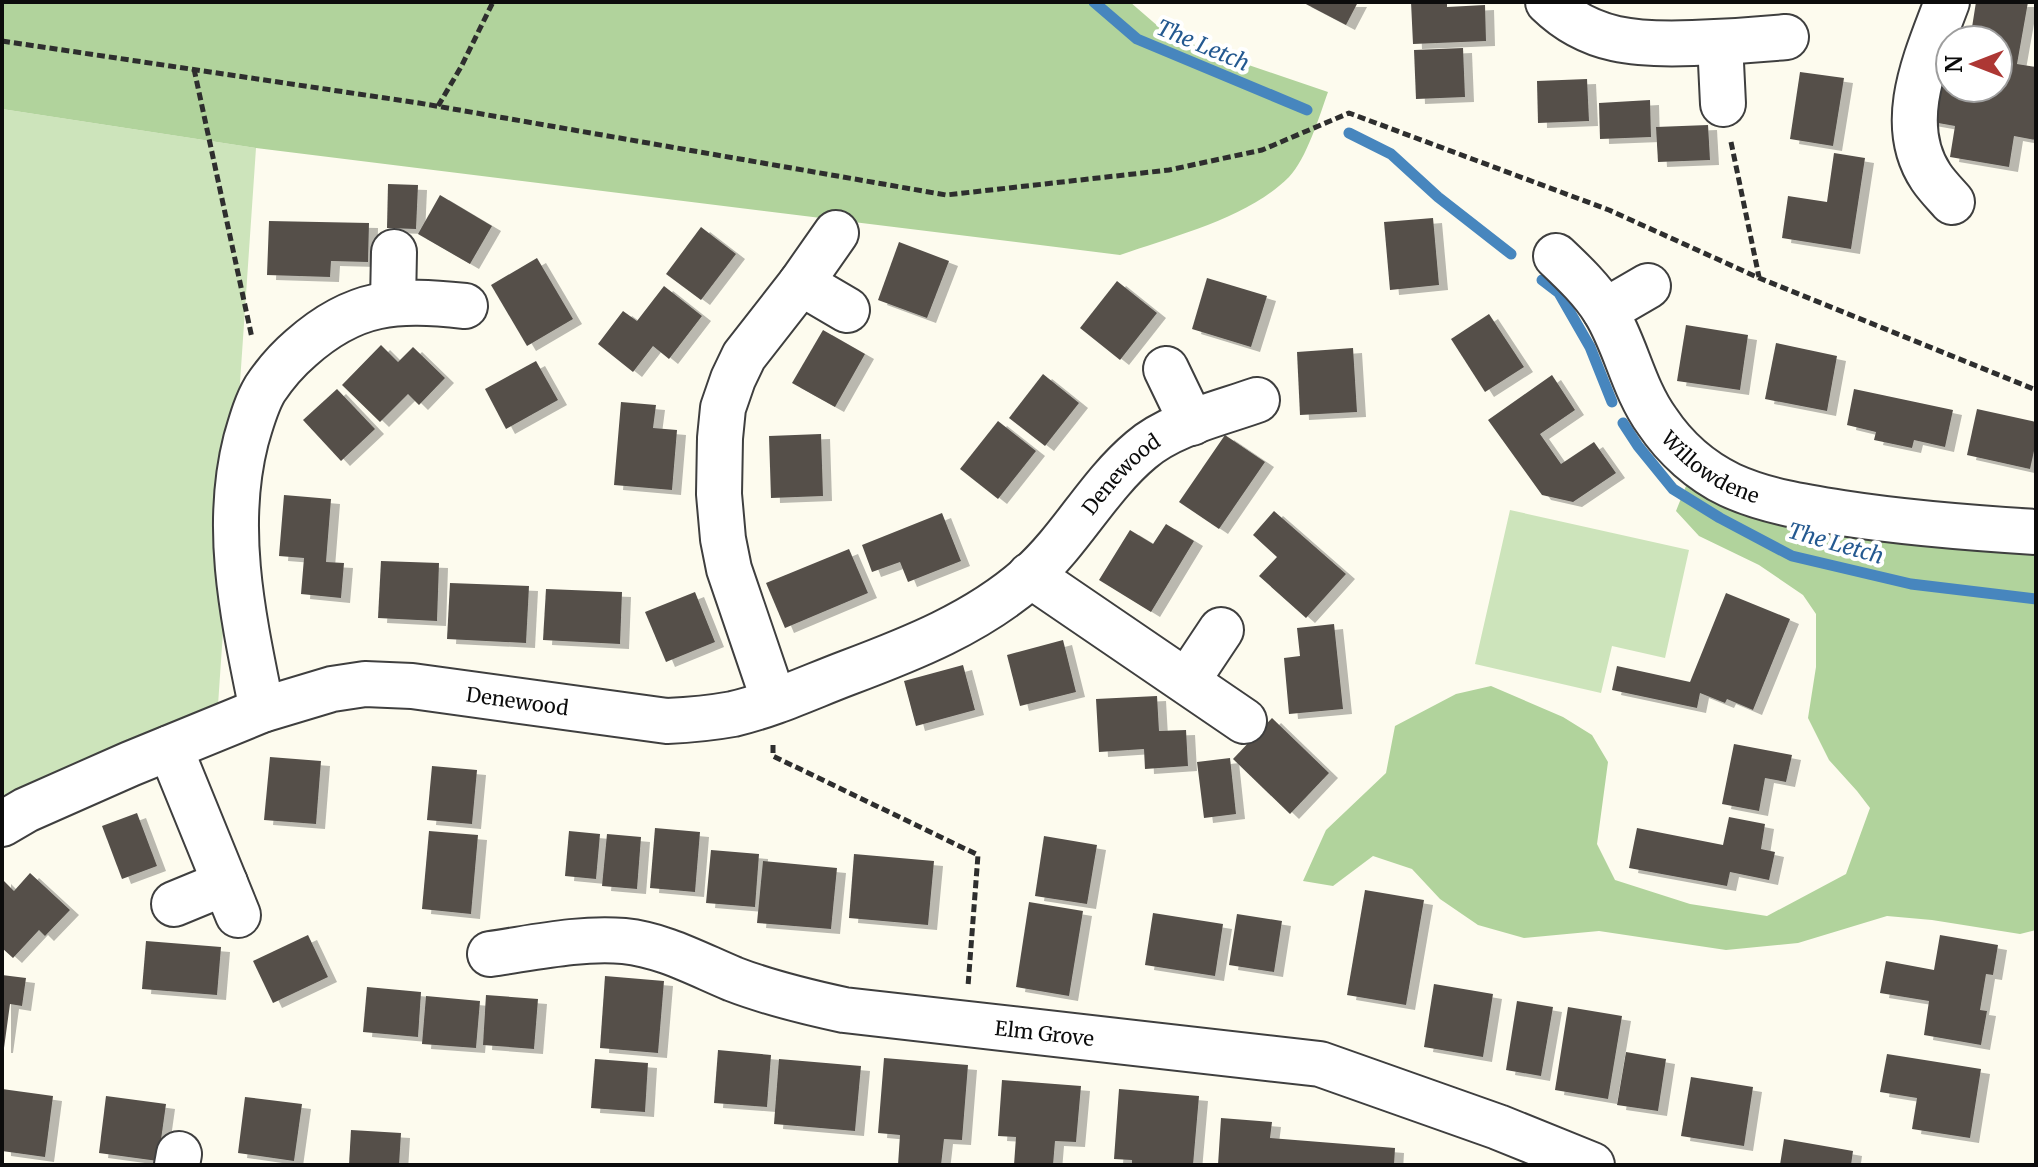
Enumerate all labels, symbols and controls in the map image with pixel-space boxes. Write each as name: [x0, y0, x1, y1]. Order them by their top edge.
water label: The Letch: [1152, 13, 1254, 77]
north arrow: [1934, 24, 2014, 104]
text: N: [1940, 55, 1968, 73]
street label: Willowdene: [1656, 425, 1763, 508]
street label: Denewood: [1076, 428, 1164, 519]
water label: The Letch: [1785, 516, 1887, 570]
street label: Denewood: [465, 681, 570, 720]
street label: Elm Grove: [994, 1015, 1095, 1051]

